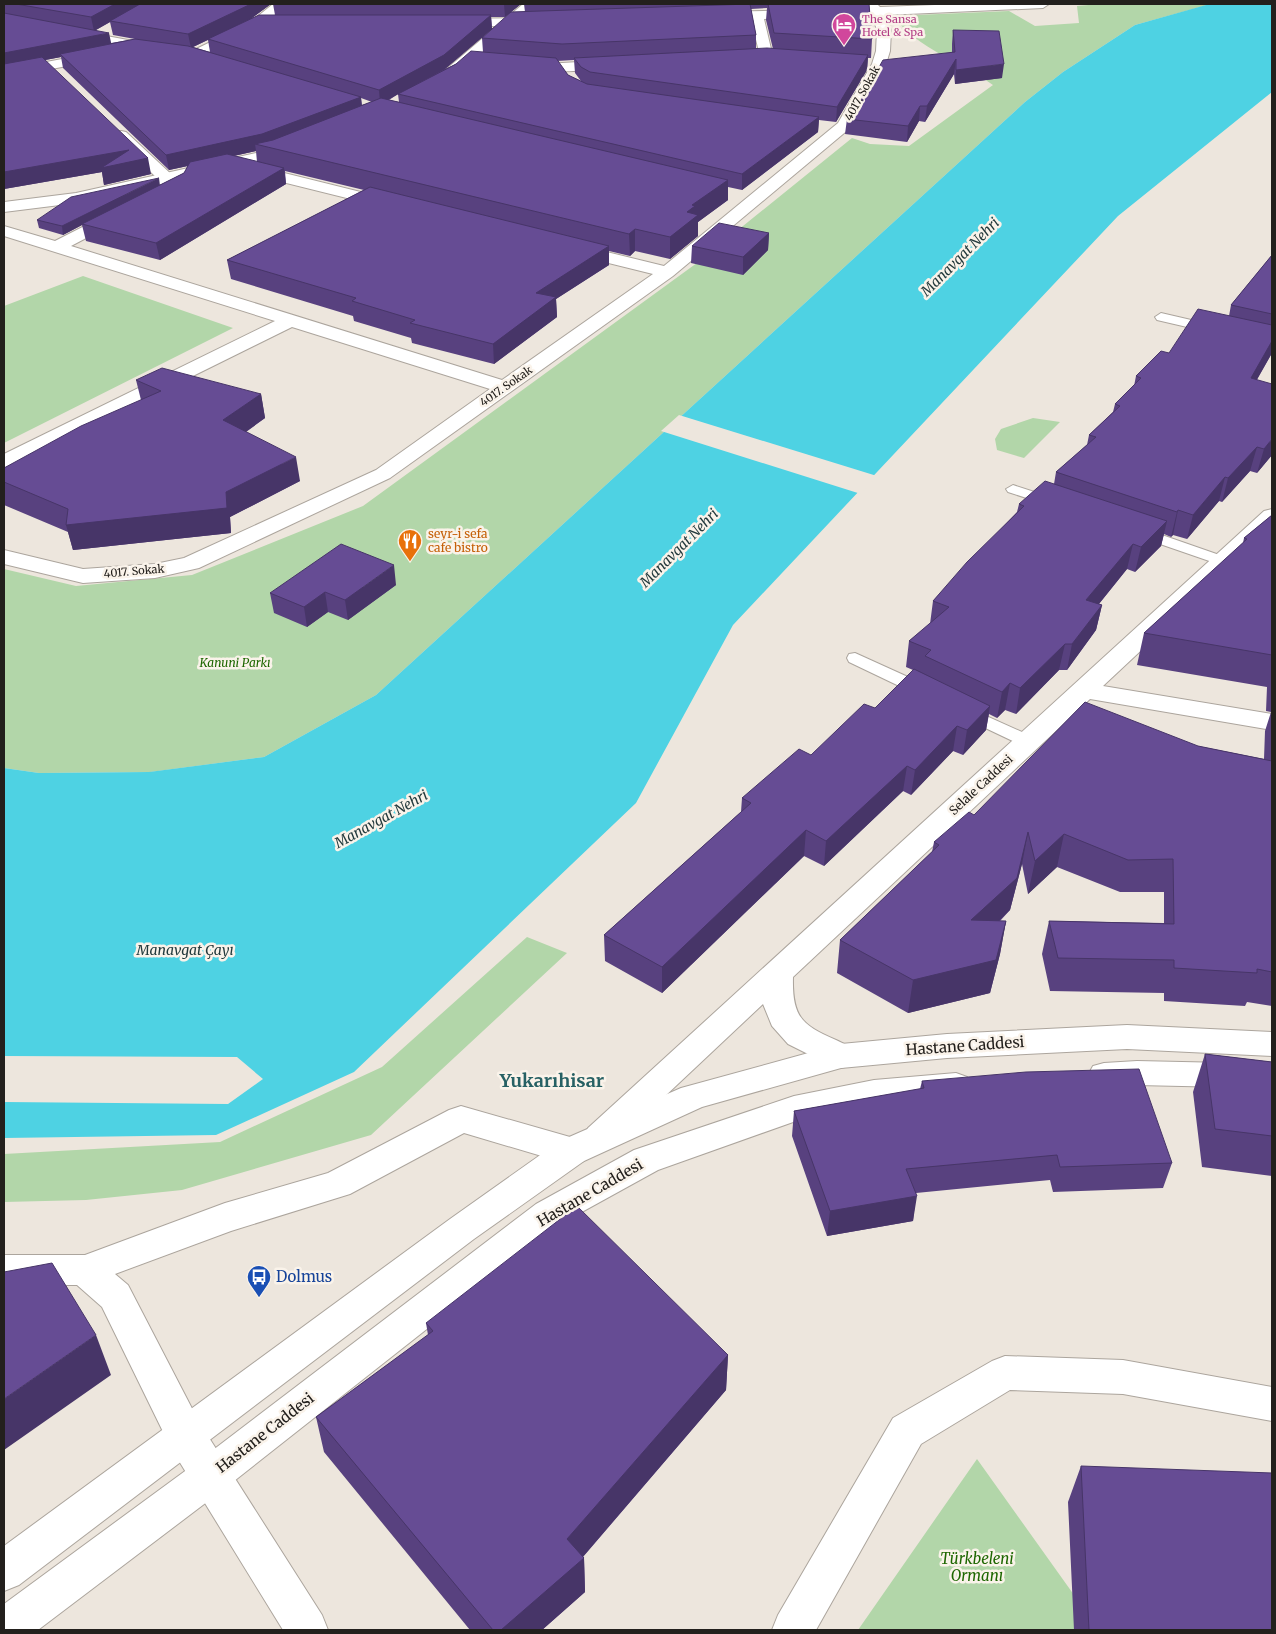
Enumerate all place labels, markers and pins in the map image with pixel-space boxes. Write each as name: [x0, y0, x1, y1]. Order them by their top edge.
hotel icon: The Sansa Hotel & Spa: [831, 12, 857, 46]
place label: The Sansa Hotel & Spa: [862, 12, 923, 39]
place label: seyr-i sefa cafe bistro: [428, 526, 488, 555]
restaurant icon: seyr-i sefa cafe bistro: [397, 528, 423, 562]
bus stop icon: Dolmus: [246, 1264, 272, 1298]
place label: Dolmus: [276, 1267, 332, 1286]

